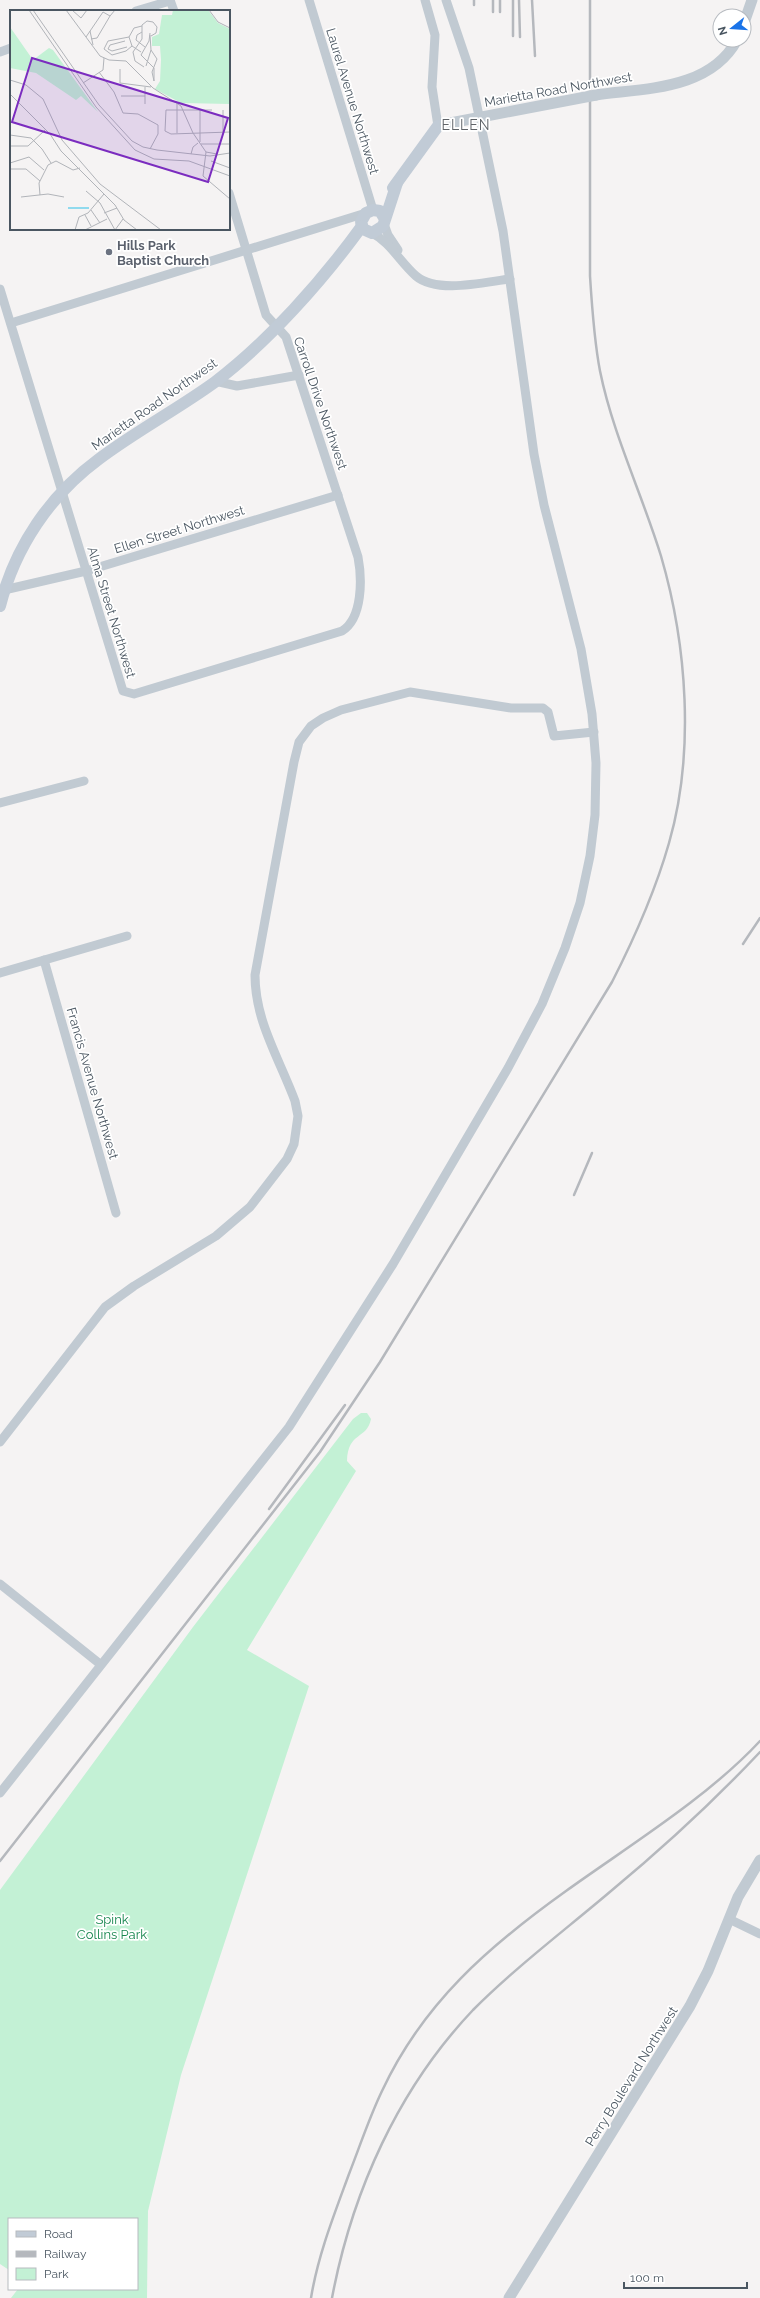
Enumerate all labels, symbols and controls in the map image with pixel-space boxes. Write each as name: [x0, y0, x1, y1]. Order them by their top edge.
north arrow: [712, 8, 752, 48]
inset map: [10, 10, 230, 230]
text: N: [715, 25, 730, 37]
street label: Laurel Avenue Northwest: [323, 26, 382, 177]
street label: Marietta Road Northwest: [483, 69, 634, 110]
district label: ELLEN: [441, 117, 491, 133]
place label: Hills Park Baptist Church: [117, 238, 209, 268]
marker: Hills Park Baptist Church: [104, 247, 114, 257]
street label: Carroll Drive Northwest: [291, 335, 351, 472]
street label: Marietta Road Northwest: [89, 355, 220, 453]
street label: Ellen Street Northwest: [112, 502, 247, 556]
street label: Alma Street Northwest: [84, 545, 139, 680]
street label: Francis Avenue Northwest: [64, 1006, 122, 1161]
park label: Spink Collins Park: [77, 1912, 147, 1942]
street label: Perry Boulevard Northwest: [582, 2003, 681, 2149]
legend: [8, 2218, 138, 2290]
text: Road: [44, 2227, 73, 2241]
text: Railway: [44, 2247, 87, 2261]
scale bar: [624, 2264, 747, 2290]
text: Park: [44, 2267, 69, 2281]
text: 100 m: [630, 2271, 664, 2285]

